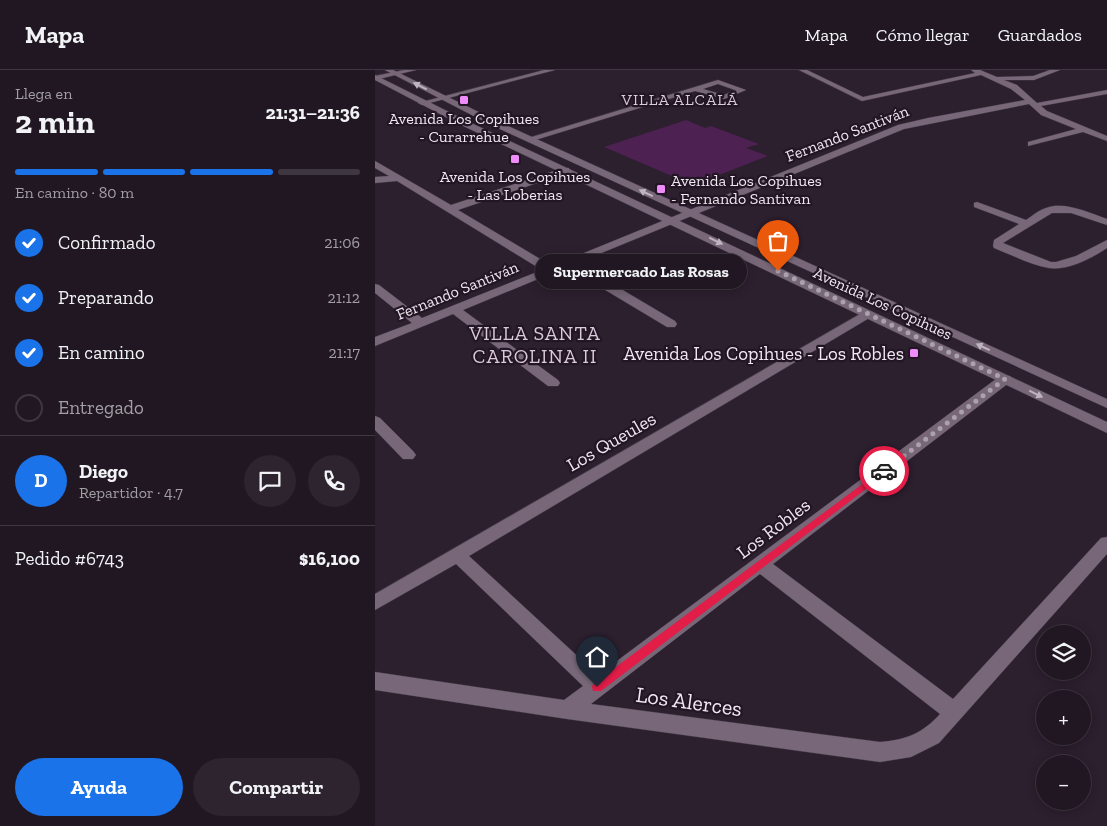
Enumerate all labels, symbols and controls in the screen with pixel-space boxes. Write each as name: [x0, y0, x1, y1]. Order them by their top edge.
text: Mapa: [25, 20, 84, 49]
text: Mapa: [805, 24, 848, 46]
text: Cómo llegar: [876, 24, 970, 46]
text: Guardados: [998, 24, 1082, 46]
one-way arrow: [412, 82, 427, 90]
text: Llega en: [15, 84, 72, 103]
district label: VILLA ALCALÁ: [621, 90, 738, 109]
marker: Avenida Los Copihues - Curarrehue: [458, 94, 470, 106]
text: 21:31–21:36: [265, 101, 360, 124]
street label: Fernando Santiván: [783, 101, 912, 166]
text: 2 min: [15, 103, 95, 141]
place label: Avenida Los Copihues - Curarrehue: [389, 109, 539, 146]
marker: Avenida Los Copihues - Las Loberias: [509, 153, 521, 165]
place label: Avenida Los Copihues - Las Loberias: [440, 167, 590, 204]
place label: Avenida Los Copihues - Fernando Santivan: [671, 171, 822, 208]
text: En camino · 80 m: [15, 183, 134, 202]
marker: Avenida Los Copihues - Fernando Santivan: [655, 183, 667, 195]
one-way arrow: [639, 189, 653, 197]
pin: [757, 220, 799, 271]
icon: bag: [764, 227, 792, 255]
icon: check: [15, 229, 43, 257]
text: Confirmado: [58, 231, 155, 254]
text: 21:06: [324, 233, 360, 252]
one-way arrow: [709, 238, 723, 246]
callout: Supermercado Las Rosas: [535, 254, 748, 288]
street label: Fernando Santiván: [393, 257, 522, 324]
text: Supermercado Las Rosas: [553, 262, 729, 281]
street label: Avenida Los Copihues: [810, 263, 955, 344]
icon: check: [15, 284, 43, 312]
text: Preparando: [58, 286, 154, 309]
text: 21:12: [328, 288, 360, 307]
district label: VILLA SANTA CAROLINA II: [468, 321, 601, 368]
icon: check: [15, 339, 43, 367]
text: En camino: [58, 341, 145, 364]
place label: Avenida Los Copihues - Los Robles: [623, 342, 904, 365]
text: 21:17: [329, 343, 360, 362]
one-way arrow: [976, 343, 990, 351]
marker: Avenida Los Copihues - Los Robles: [908, 347, 920, 359]
one-way arrow: [1029, 391, 1043, 399]
text: Entregado: [58, 396, 144, 419]
street label: Los Queules: [563, 407, 660, 476]
courier: [859, 446, 909, 496]
button: chat: [244, 455, 296, 507]
button: phone: [308, 455, 360, 507]
icon: car: [870, 457, 898, 485]
text: Diego: [79, 460, 128, 483]
text: D: [34, 469, 48, 492]
text: Repartidor · 4.7: [79, 483, 183, 502]
street label: Los Robles: [732, 493, 815, 564]
text: Pedido #6743: [15, 547, 124, 570]
text: $16,100: [299, 547, 360, 570]
map controls: [1036, 625, 1091, 810]
button: layers: [1036, 625, 1091, 680]
pin: [576, 636, 618, 687]
icon: home: [583, 643, 611, 671]
street label: Los Alerces: [634, 681, 744, 722]
button: +: [1036, 690, 1091, 745]
button: −: [1036, 755, 1091, 810]
button: Ayuda: [15, 758, 183, 816]
button: Compartir: [193, 758, 360, 816]

